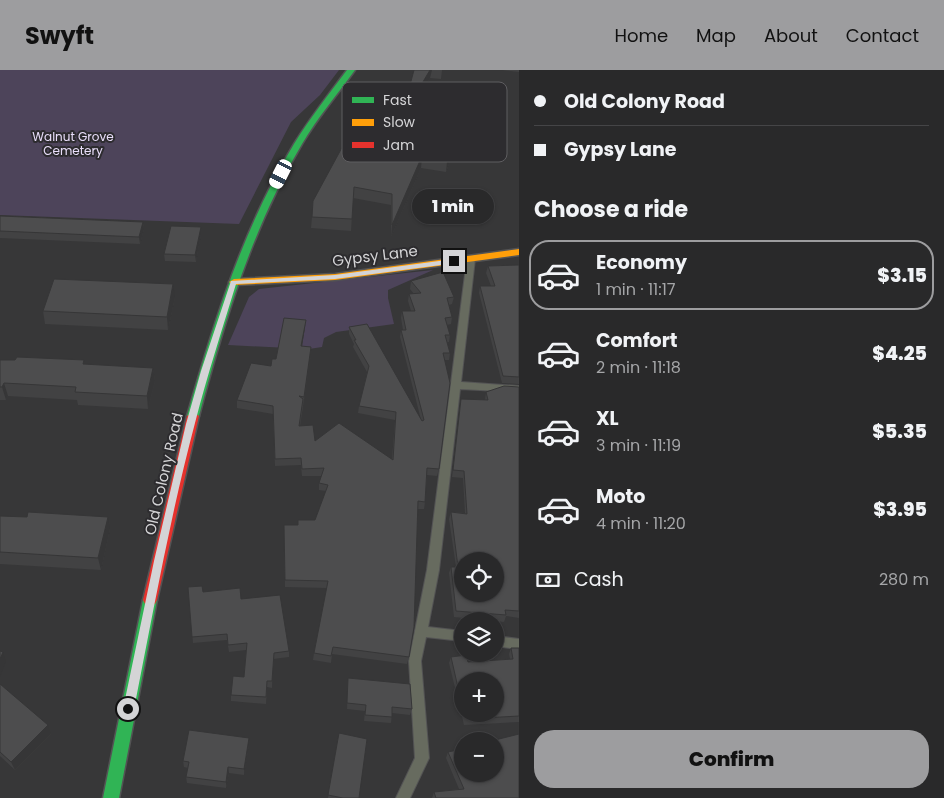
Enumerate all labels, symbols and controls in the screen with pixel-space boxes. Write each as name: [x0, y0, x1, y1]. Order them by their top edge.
text: Swyft: [25, 19, 94, 52]
text: Home: [614, 23, 668, 48]
text: Map: [696, 23, 736, 48]
text: About: [764, 23, 818, 48]
text: Contact: [846, 23, 919, 48]
legend: [342, 82, 507, 162]
text: Old Colony Road: [564, 88, 725, 115]
text: Fast: [383, 90, 412, 110]
text: Slow: [383, 112, 416, 132]
park label: Walnut Grove Cemetery: [32, 128, 114, 159]
text: Jam: [383, 135, 414, 155]
text: Gypsy Lane: [564, 136, 677, 163]
car: [267, 157, 294, 191]
callout: 1 min: [413, 189, 495, 224]
text: Choose a ride: [534, 194, 688, 225]
text: 1 min: [432, 195, 474, 218]
street label: Gypsy Lane: [331, 240, 419, 271]
text: Economy: [596, 249, 687, 276]
route end: [443, 250, 465, 272]
icon: car: [536, 253, 581, 298]
text: $3.15: [877, 262, 927, 289]
text: 1 min · 11:17: [596, 278, 676, 301]
text: Comfort: [596, 327, 678, 354]
icon: car: [536, 331, 581, 376]
text: $4.25: [872, 340, 927, 367]
text: 2 min · 11:18: [596, 356, 681, 379]
text: XL: [596, 405, 619, 432]
icon: car: [536, 409, 581, 454]
street label: Old Colony Road: [139, 411, 188, 537]
text: $5.35: [872, 418, 927, 445]
text: 3 min · 11:19: [596, 434, 681, 457]
text: Moto: [596, 483, 645, 510]
icon: car: [536, 487, 581, 532]
text: $3.95: [873, 496, 927, 523]
text: 4 min · 11:20: [596, 512, 686, 535]
map controls: [454, 552, 504, 782]
button: locate: [454, 552, 504, 602]
icon: cash: [534, 566, 562, 594]
text: Cash: [574, 566, 624, 593]
text: 280 m: [879, 568, 929, 591]
button: layers: [454, 612, 504, 662]
button: +: [454, 672, 504, 722]
route start: [117, 698, 139, 720]
button: Confirm: [534, 730, 929, 788]
button: −: [454, 732, 504, 782]

